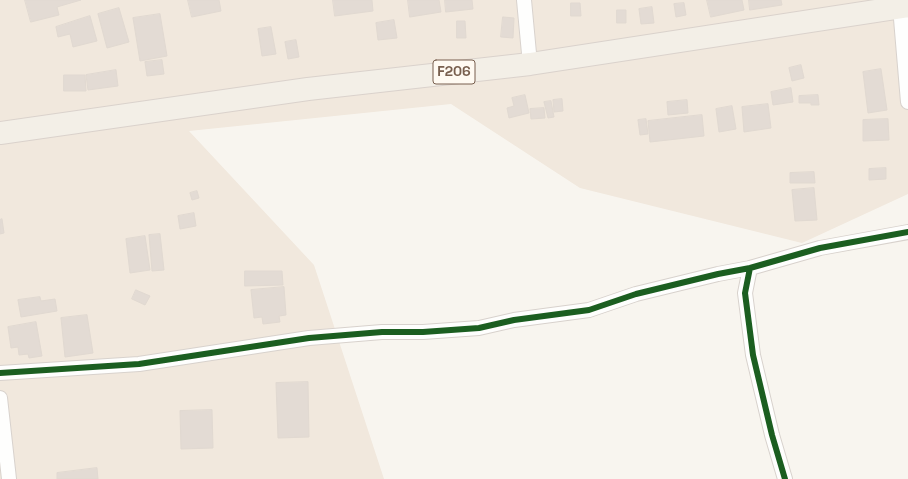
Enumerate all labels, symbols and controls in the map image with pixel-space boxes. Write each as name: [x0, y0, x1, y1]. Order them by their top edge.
road number: F206: [433, 60, 475, 84]

